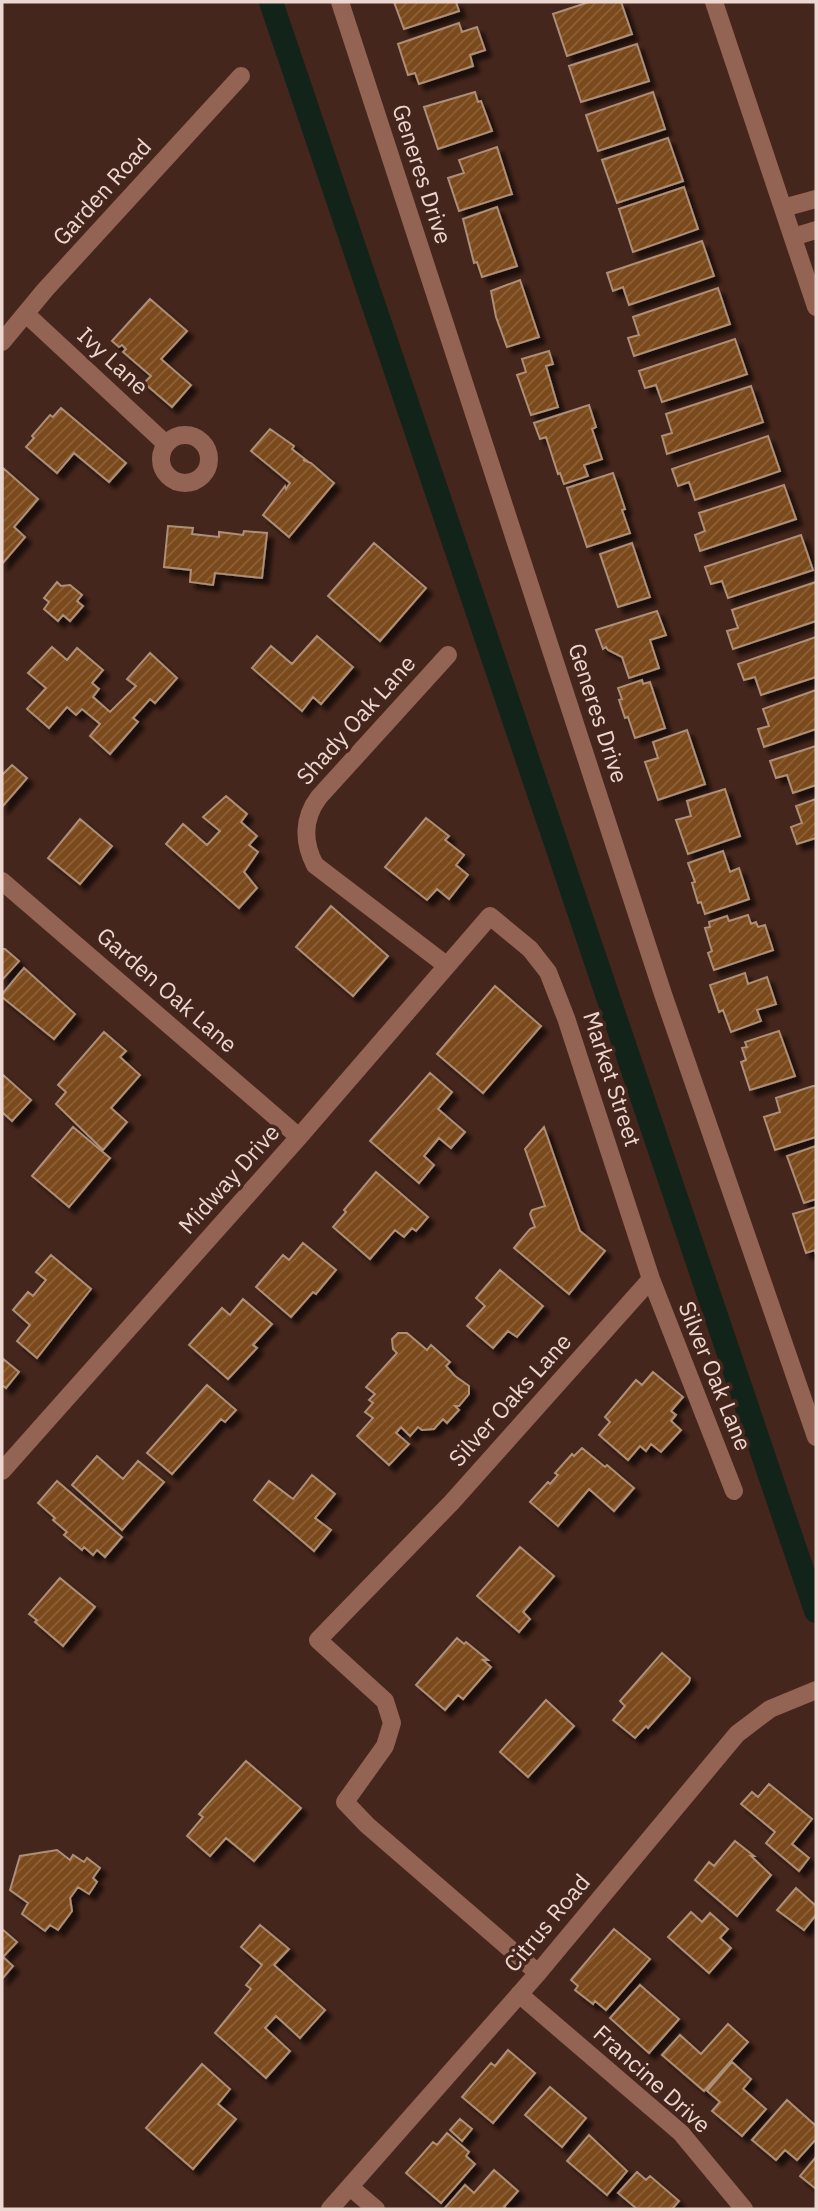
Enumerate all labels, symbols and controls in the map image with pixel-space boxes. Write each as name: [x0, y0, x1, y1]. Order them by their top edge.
street label: Generes Drive: [386, 100, 460, 247]
street label: Garden Road: [45, 132, 157, 251]
street label: Ivy Lane: [72, 320, 156, 401]
street label: Generes Drive: [562, 639, 636, 786]
street label: Shady Oak Lane: [289, 648, 421, 791]
street label: Garden Oak Lane: [91, 920, 244, 1059]
street label: Market Street: [577, 1007, 649, 1150]
street label: Midway Drive: [171, 1117, 285, 1240]
street label: Silver Oak Lane: [672, 1297, 759, 1455]
street label: Silver Oaks Lane: [441, 1326, 577, 1472]
street label: Citrus Road: [496, 1867, 596, 1978]
street label: Francine Drive: [588, 2018, 718, 2139]

